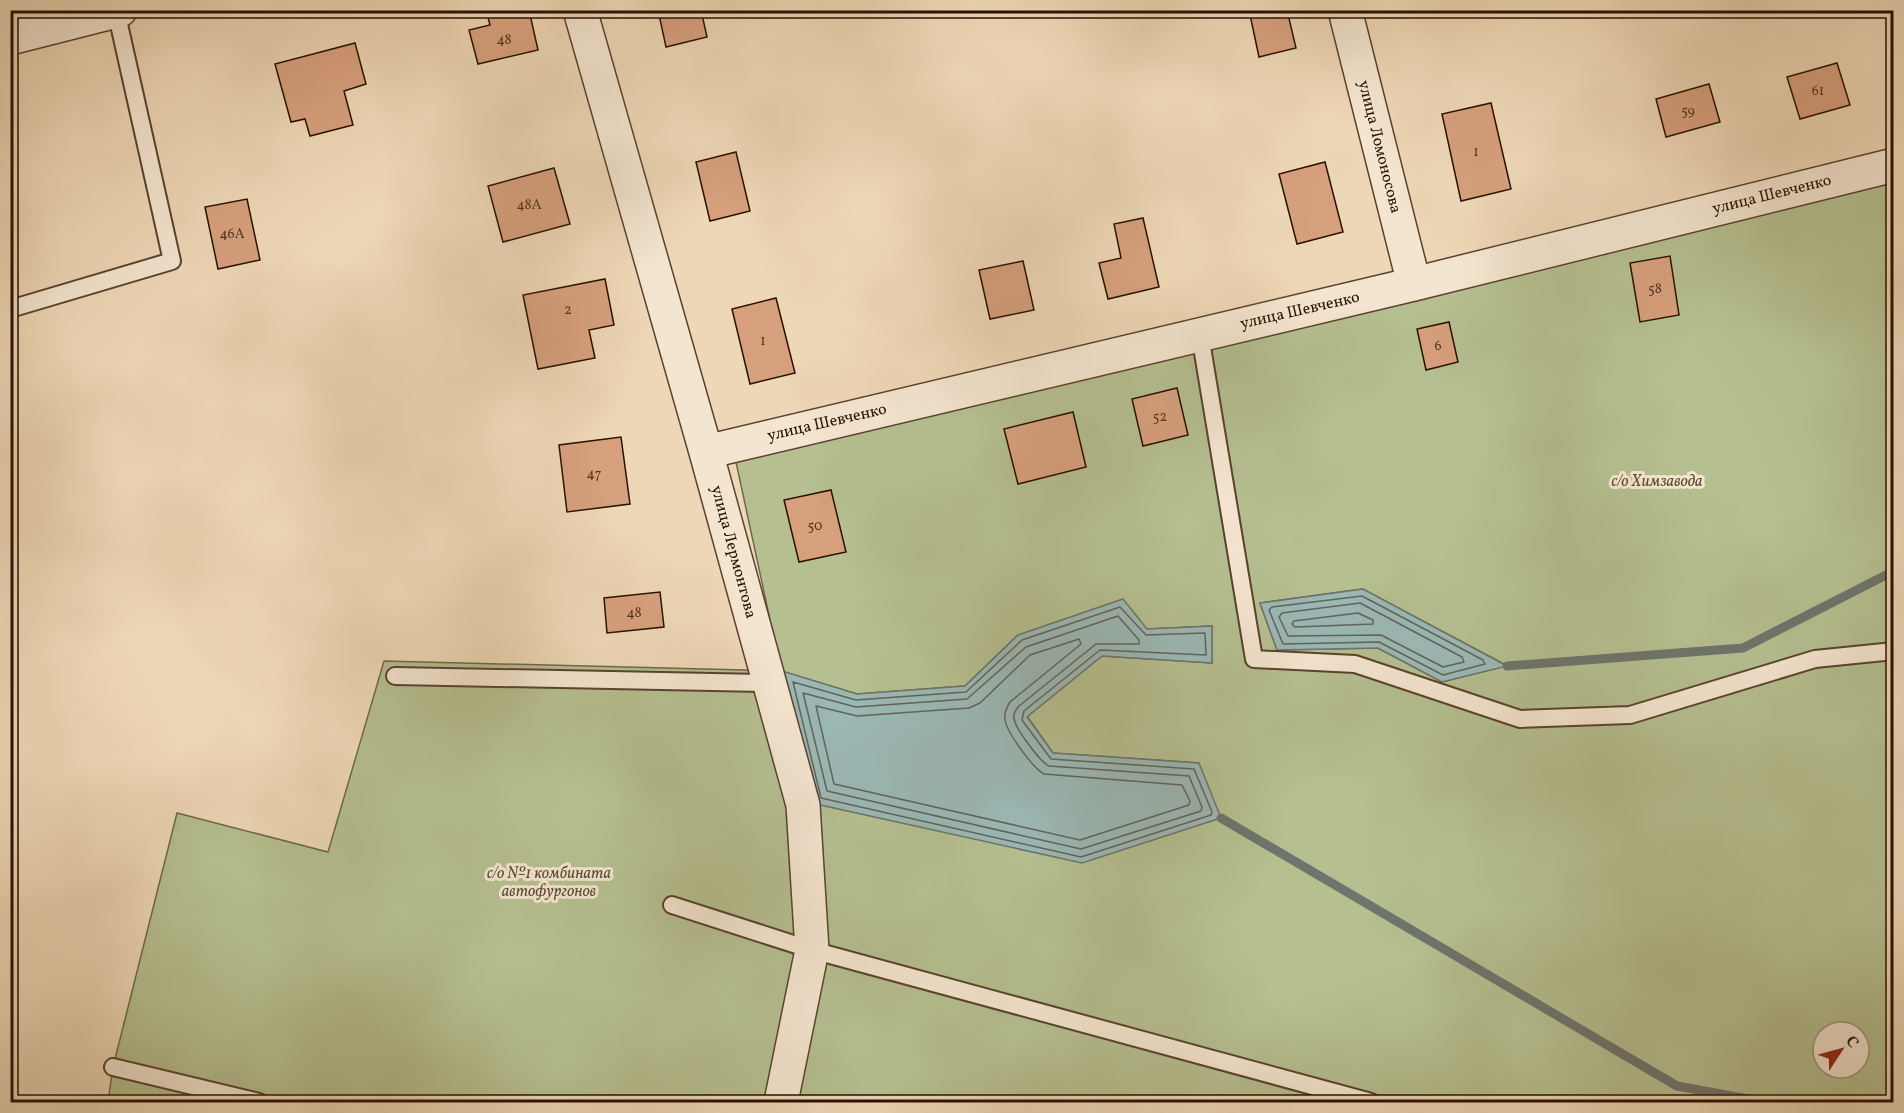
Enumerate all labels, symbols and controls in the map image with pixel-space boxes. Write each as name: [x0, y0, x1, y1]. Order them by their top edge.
house number: 48: [496, 31, 512, 50]
street label: улица Ломоносова: [1352, 78, 1406, 216]
house number: 61: [1812, 82, 1824, 101]
house number: 59: [1681, 102, 1695, 121]
house number: 1: [1473, 143, 1479, 162]
street label: улица Шевченко: [1710, 170, 1834, 220]
house number: 48А: [516, 196, 542, 215]
house number: 46А: [219, 225, 245, 244]
house number: 58: [1648, 280, 1662, 299]
street label: улица Шевченко: [1238, 287, 1362, 335]
house number: 2: [564, 301, 572, 320]
house number: 1: [760, 332, 766, 351]
house number: 6: [1434, 337, 1442, 356]
street label: улица Шевченко: [765, 399, 889, 447]
house number: 52: [1153, 408, 1167, 427]
house number: 47: [586, 465, 602, 484]
park label: с/о Химзавода: [1611, 471, 1703, 493]
street label: улица Лермонтова: [705, 483, 761, 621]
house number: 50: [808, 517, 822, 536]
house number: 48: [626, 604, 642, 623]
park label: с/о №1 комбината автофургонов: [487, 863, 611, 903]
north arrow: [1811, 1020, 1871, 1080]
text: С: [1840, 1032, 1863, 1053]

